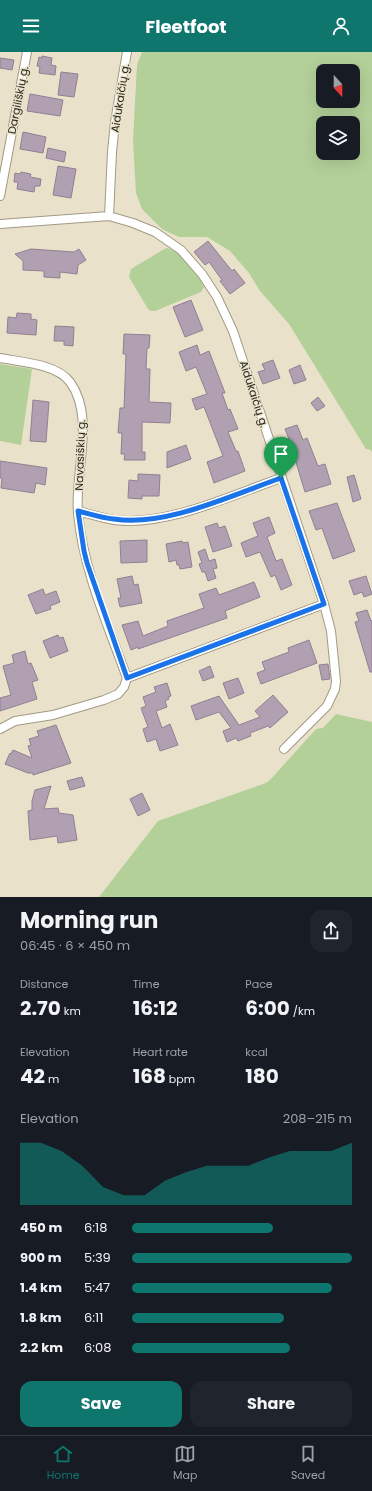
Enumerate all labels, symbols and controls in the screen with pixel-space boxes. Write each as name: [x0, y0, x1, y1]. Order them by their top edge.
text: Fleetfoot: [145, 14, 227, 39]
icon: menu: [20, 15, 42, 37]
icon: person: [330, 15, 352, 37]
street label: Aidukaičių g.: [107, 62, 133, 134]
north arrow: [316, 64, 360, 108]
map controls: [316, 64, 360, 160]
street label: Dargiliškių g.: [4, 65, 32, 135]
button: layers: [316, 116, 360, 160]
street label: Aidukaičių g.: [236, 358, 272, 430]
street label: Navasiškių g.: [71, 419, 89, 491]
pin: [264, 437, 298, 478]
icon: arrive: [270, 443, 292, 465]
text: Morning run: [20, 905, 158, 936]
button: share: [310, 910, 352, 952]
text: 06:45 · 6 × 450 m: [20, 936, 130, 955]
text: Distance: [20, 976, 68, 992]
text: Time: [133, 976, 159, 992]
text: Pace: [245, 976, 273, 992]
text: 2.70: [20, 994, 61, 1022]
text: 16:12: [133, 994, 178, 1022]
text: 6:00: [245, 994, 290, 1022]
text: km: [61, 1003, 81, 1019]
text: /km: [290, 1003, 315, 1019]
text: Elevation: [20, 1044, 70, 1060]
text: Heart rate: [133, 1044, 188, 1060]
text: kcal: [245, 1044, 268, 1060]
text: 42: [20, 1062, 45, 1090]
text: 168: [133, 1062, 166, 1090]
text: 180: [245, 1062, 279, 1090]
text: m: [45, 1071, 59, 1087]
text: bpm: [166, 1071, 195, 1087]
text: Elevation: [20, 1109, 79, 1128]
text: 208–215 m: [283, 1109, 352, 1128]
text: 450 m: [20, 1218, 62, 1237]
text: 6:18: [84, 1218, 107, 1237]
text: 900 m: [20, 1248, 61, 1267]
text: 5:39: [84, 1248, 111, 1267]
text: 1.4 km: [20, 1278, 62, 1297]
text: 5:47: [84, 1278, 110, 1297]
text: 1.8 km: [20, 1308, 62, 1327]
text: 6:11: [84, 1308, 103, 1327]
text: 2.2 km: [20, 1338, 63, 1357]
text: 6:08: [84, 1338, 111, 1357]
button: Save: [20, 1381, 182, 1427]
button: Share: [190, 1381, 352, 1427]
tab: Home: [47, 1443, 80, 1484]
tab: Map: [173, 1443, 197, 1484]
tab: Saved: [291, 1443, 325, 1484]

